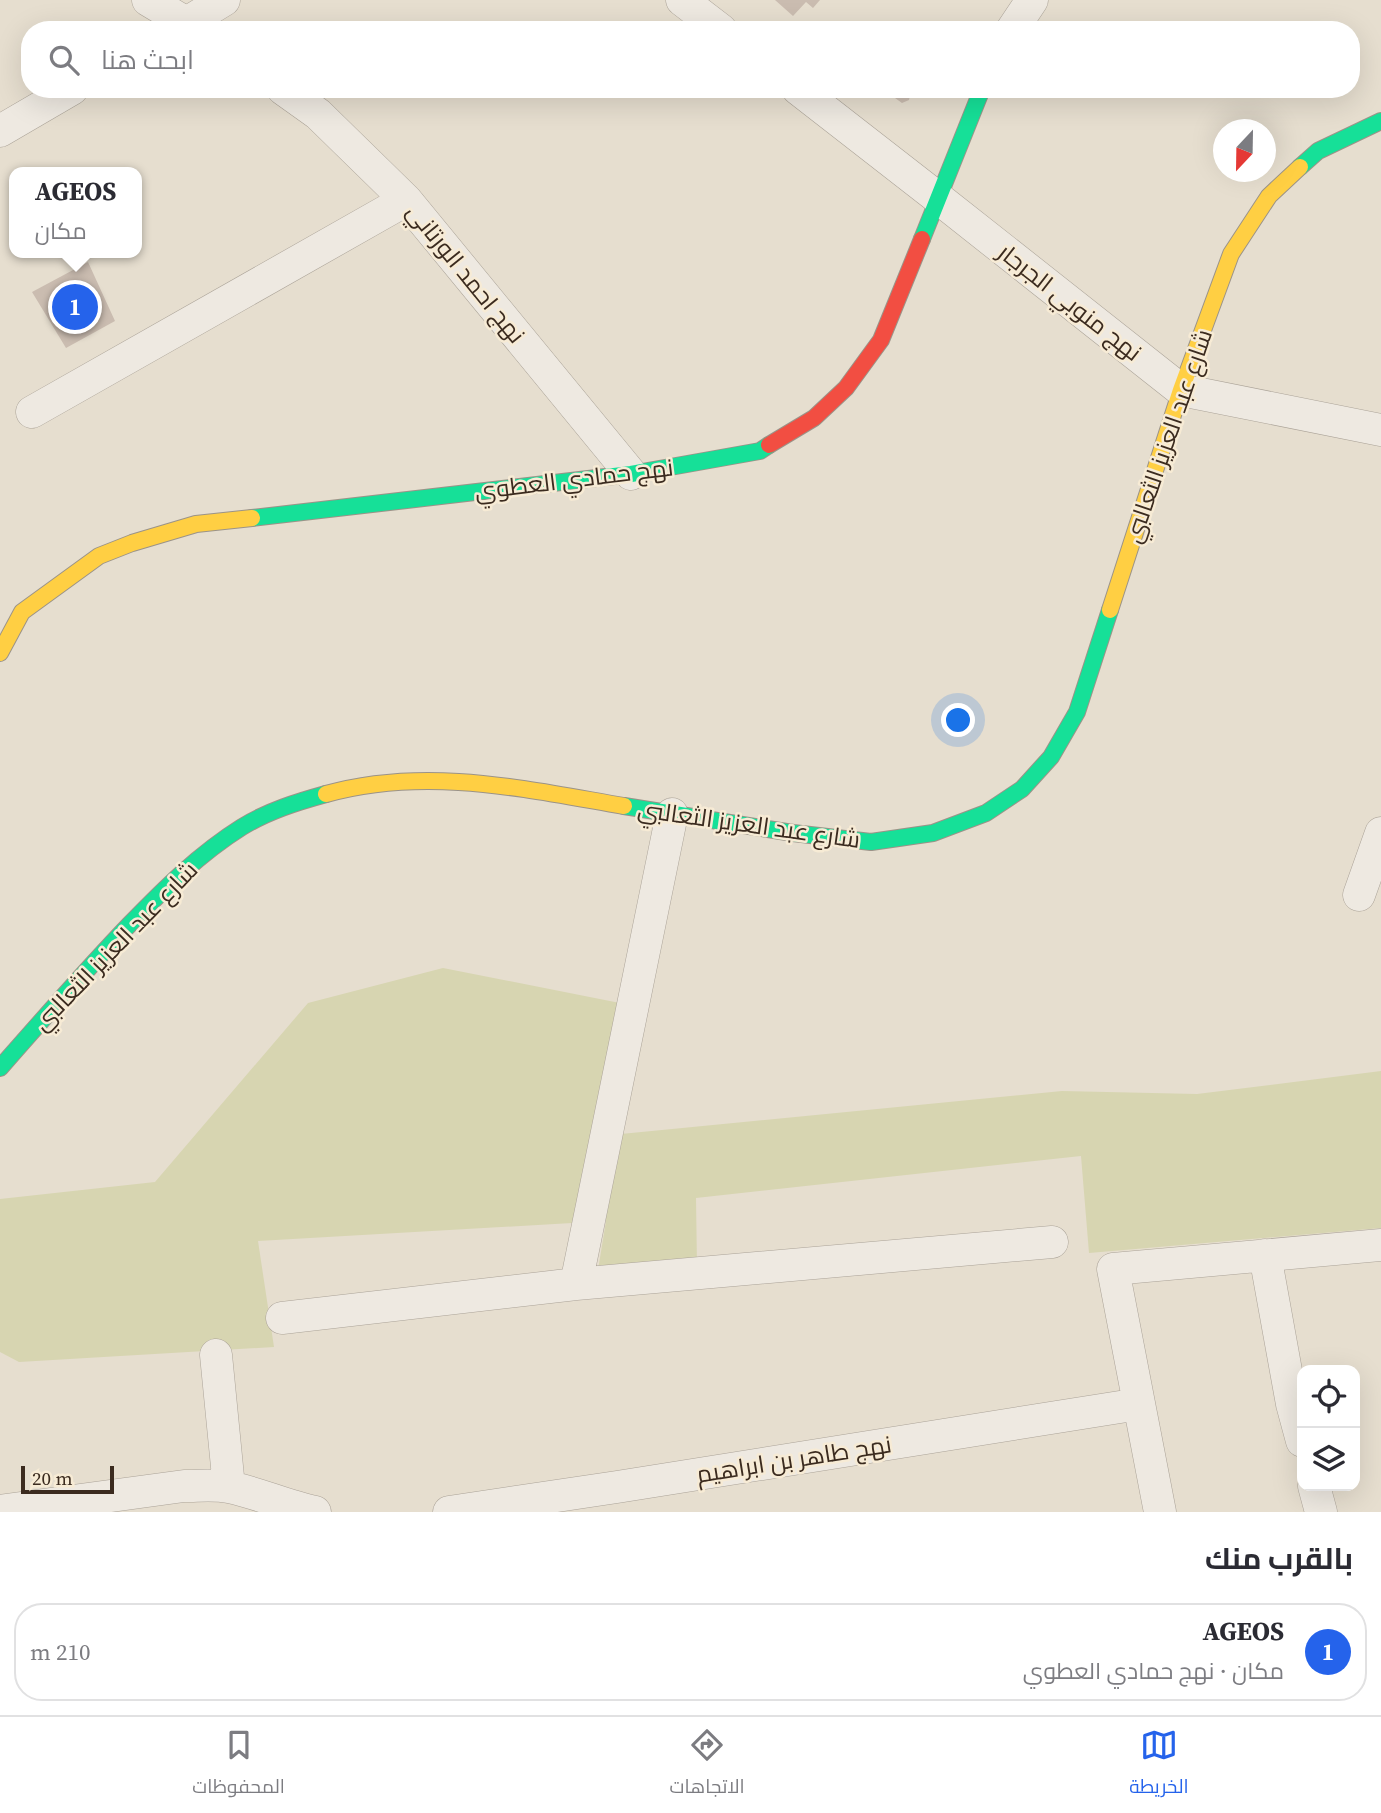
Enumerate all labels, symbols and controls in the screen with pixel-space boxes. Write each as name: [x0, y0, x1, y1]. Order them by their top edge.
search box: [21, 21, 1360, 98]
icon: search: [45, 41, 83, 79]
text: ابحث هنا: [101, 42, 194, 78]
north arrow: [1213, 119, 1276, 182]
popup: [9, 167, 142, 258]
text: AGEOS: [35, 173, 116, 209]
street label: نهج احمد الورتاني: [397, 196, 533, 352]
text: مكان: [35, 215, 87, 247]
street label: نهج منوبي الجرجار: [988, 234, 1149, 371]
pin: 1: [52, 281, 98, 333]
street label: شارع عبد العزيز الثعالبي: [1116, 325, 1223, 548]
street label: نهج حمادي العطوي: [473, 450, 675, 510]
your location: [941, 703, 975, 737]
street label: شارع عبد العزيز الثعالبي: [635, 792, 862, 859]
street label: شارع عبد العزيز الثعالبي: [25, 854, 207, 1040]
map controls: [1297, 1365, 1360, 1491]
button: locate: [1297, 1365, 1360, 1428]
street label: نهج طاهر بن ابراهيم: [694, 1427, 894, 1491]
button: layers: [1297, 1428, 1360, 1491]
scale bar: [21, 1463, 114, 1495]
text: 20 m: [32, 1465, 73, 1491]
text: بالقرب منك: [1205, 1538, 1353, 1579]
text: AGEOS: [1202, 1613, 1284, 1649]
text: 210 m: [30, 1636, 91, 1668]
text: 1: [1322, 1636, 1334, 1668]
text: مكان · نهج حمادي العطوي: [1023, 1655, 1284, 1687]
tab: المحفوظات: [192, 1726, 285, 1804]
tab: الاتجاهات: [669, 1726, 745, 1804]
tab: الخريطة: [1129, 1726, 1189, 1804]

